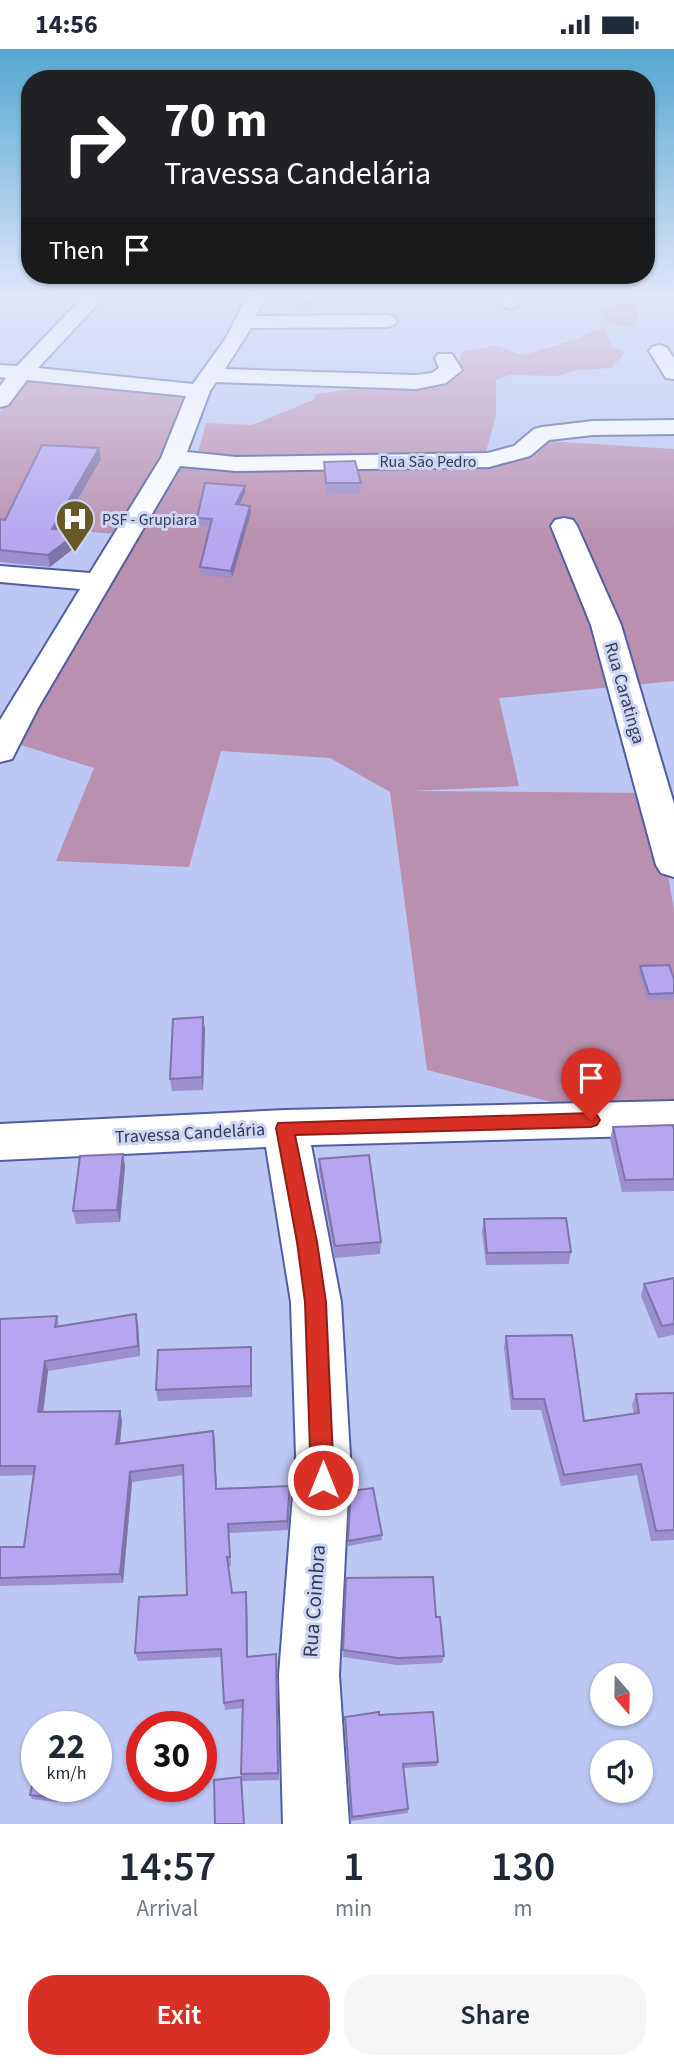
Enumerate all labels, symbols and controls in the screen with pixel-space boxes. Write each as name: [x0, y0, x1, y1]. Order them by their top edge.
text: 14:56: [35, 6, 98, 43]
text: 70 m: [164, 86, 268, 156]
icon: right: [49, 98, 140, 189]
text: Travessa Candelária: [164, 151, 431, 197]
icon: arrive: [118, 231, 156, 269]
text: Then: [49, 232, 104, 269]
street label: Rua São Pedro: [379, 451, 477, 473]
hospital icon: PSF - Grupiara: [54, 498, 96, 553]
place label: PSF - Grupiara: [102, 509, 197, 531]
street label: Rua Caratinga: [598, 639, 651, 747]
pin: [561, 1048, 621, 1120]
icon: arrive: [572, 1059, 610, 1097]
street label: Travessa Candelária: [114, 1117, 266, 1150]
position arrow: [286, 1443, 360, 1517]
street label: Rua Coimbra: [295, 1544, 333, 1658]
north arrow: [590, 1663, 653, 1725]
map controls: [590, 1663, 653, 1803]
speed limit sign: 30: [126, 1711, 217, 1802]
text: 22: [48, 1722, 85, 1772]
button: sound: [590, 1740, 653, 1803]
text: km/h: [47, 1761, 86, 1786]
text: 14:57: [119, 1837, 216, 1897]
text: 1: [343, 1837, 364, 1897]
text: 130: [491, 1837, 555, 1897]
text: Arrival: [137, 1892, 198, 1925]
text: min: [335, 1892, 372, 1925]
text: m: [514, 1892, 533, 1925]
button: Exit: [28, 1975, 330, 2055]
button: Share: [344, 1975, 646, 2055]

